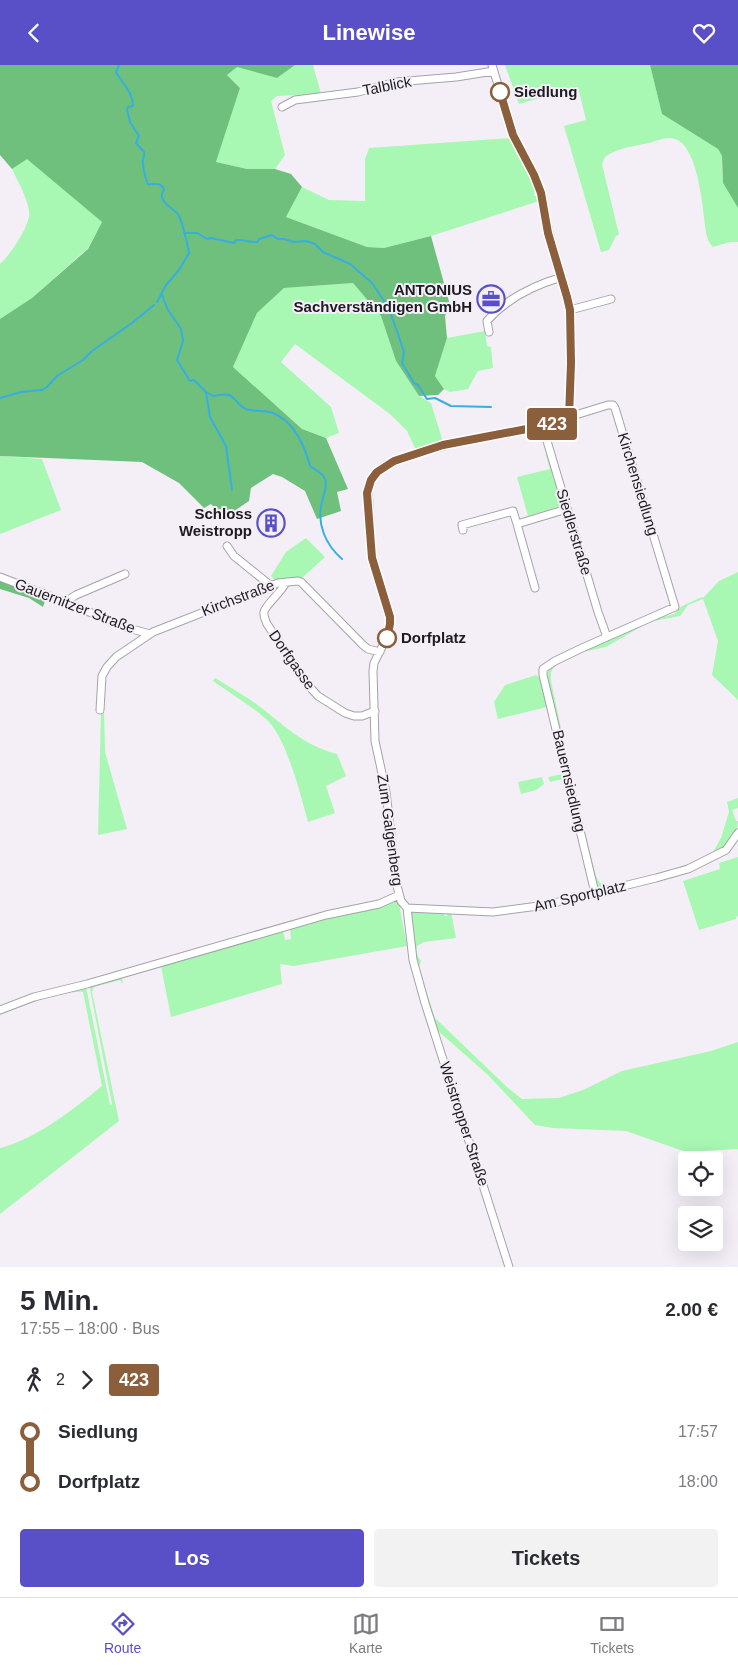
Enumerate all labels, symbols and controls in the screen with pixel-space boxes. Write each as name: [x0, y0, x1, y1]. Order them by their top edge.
icon: back: [20, 19, 48, 47]
icon: heart: [690, 19, 718, 47]
text: Linewise: [323, 20, 415, 45]
street label: Talblick: [361, 72, 413, 99]
marker: Siedlung: [490, 82, 510, 102]
place label: Siedlung: [514, 83, 577, 100]
place label: ANTONIUS Sachverständigen GmbH: [294, 281, 472, 315]
office icon: ANTONIUS Sachverständigen GmbH: [476, 284, 506, 314]
line badge: 423: [523, 408, 581, 440]
text: 423: [537, 414, 567, 434]
street label: Kirchensiedlung: [615, 430, 662, 537]
street label: Siedlerstraße: [553, 487, 596, 577]
place label: Schloss Weistropp: [179, 505, 252, 539]
building icon: Schloss Weistropp: [256, 508, 286, 538]
street label: Gauernitzer Straße: [13, 575, 138, 636]
street label: Kirchstraße: [199, 576, 277, 619]
street label: Dorfgasse: [266, 627, 319, 693]
marker: Dorfplatz: [377, 628, 397, 648]
place label: Dorfplatz: [401, 629, 466, 646]
street label: Bauernsiedlung: [549, 728, 589, 834]
street label: Zum Galgenberg: [374, 773, 407, 887]
street label: Am Sportplatz: [532, 877, 628, 914]
street label: Weistropper Straße: [436, 1060, 493, 1188]
map controls: [678, 1151, 723, 1251]
button: locate: [678, 1151, 723, 1196]
button: layers: [678, 1206, 723, 1251]
text: 5 Min.: [20, 1285, 99, 1316]
text: 2.00 €: [665, 1299, 718, 1320]
text: 17:55 – 18:00 · Bus: [20, 1320, 160, 1337]
icon: walk: [20, 1366, 48, 1394]
icon: forward: [73, 1366, 101, 1394]
text: 423: [119, 1370, 149, 1390]
text: 2: [56, 1371, 65, 1388]
text: Siedlung: [58, 1421, 138, 1442]
text: 17:57: [678, 1423, 718, 1440]
text: Dorfplatz: [58, 1471, 140, 1492]
text: 18:00: [678, 1473, 718, 1490]
button: Los: [20, 1529, 364, 1587]
button: Tickets: [374, 1529, 718, 1587]
tab: Route: [104, 1610, 141, 1656]
tab: Karte: [349, 1610, 383, 1656]
tab: Tickets: [590, 1610, 634, 1656]

